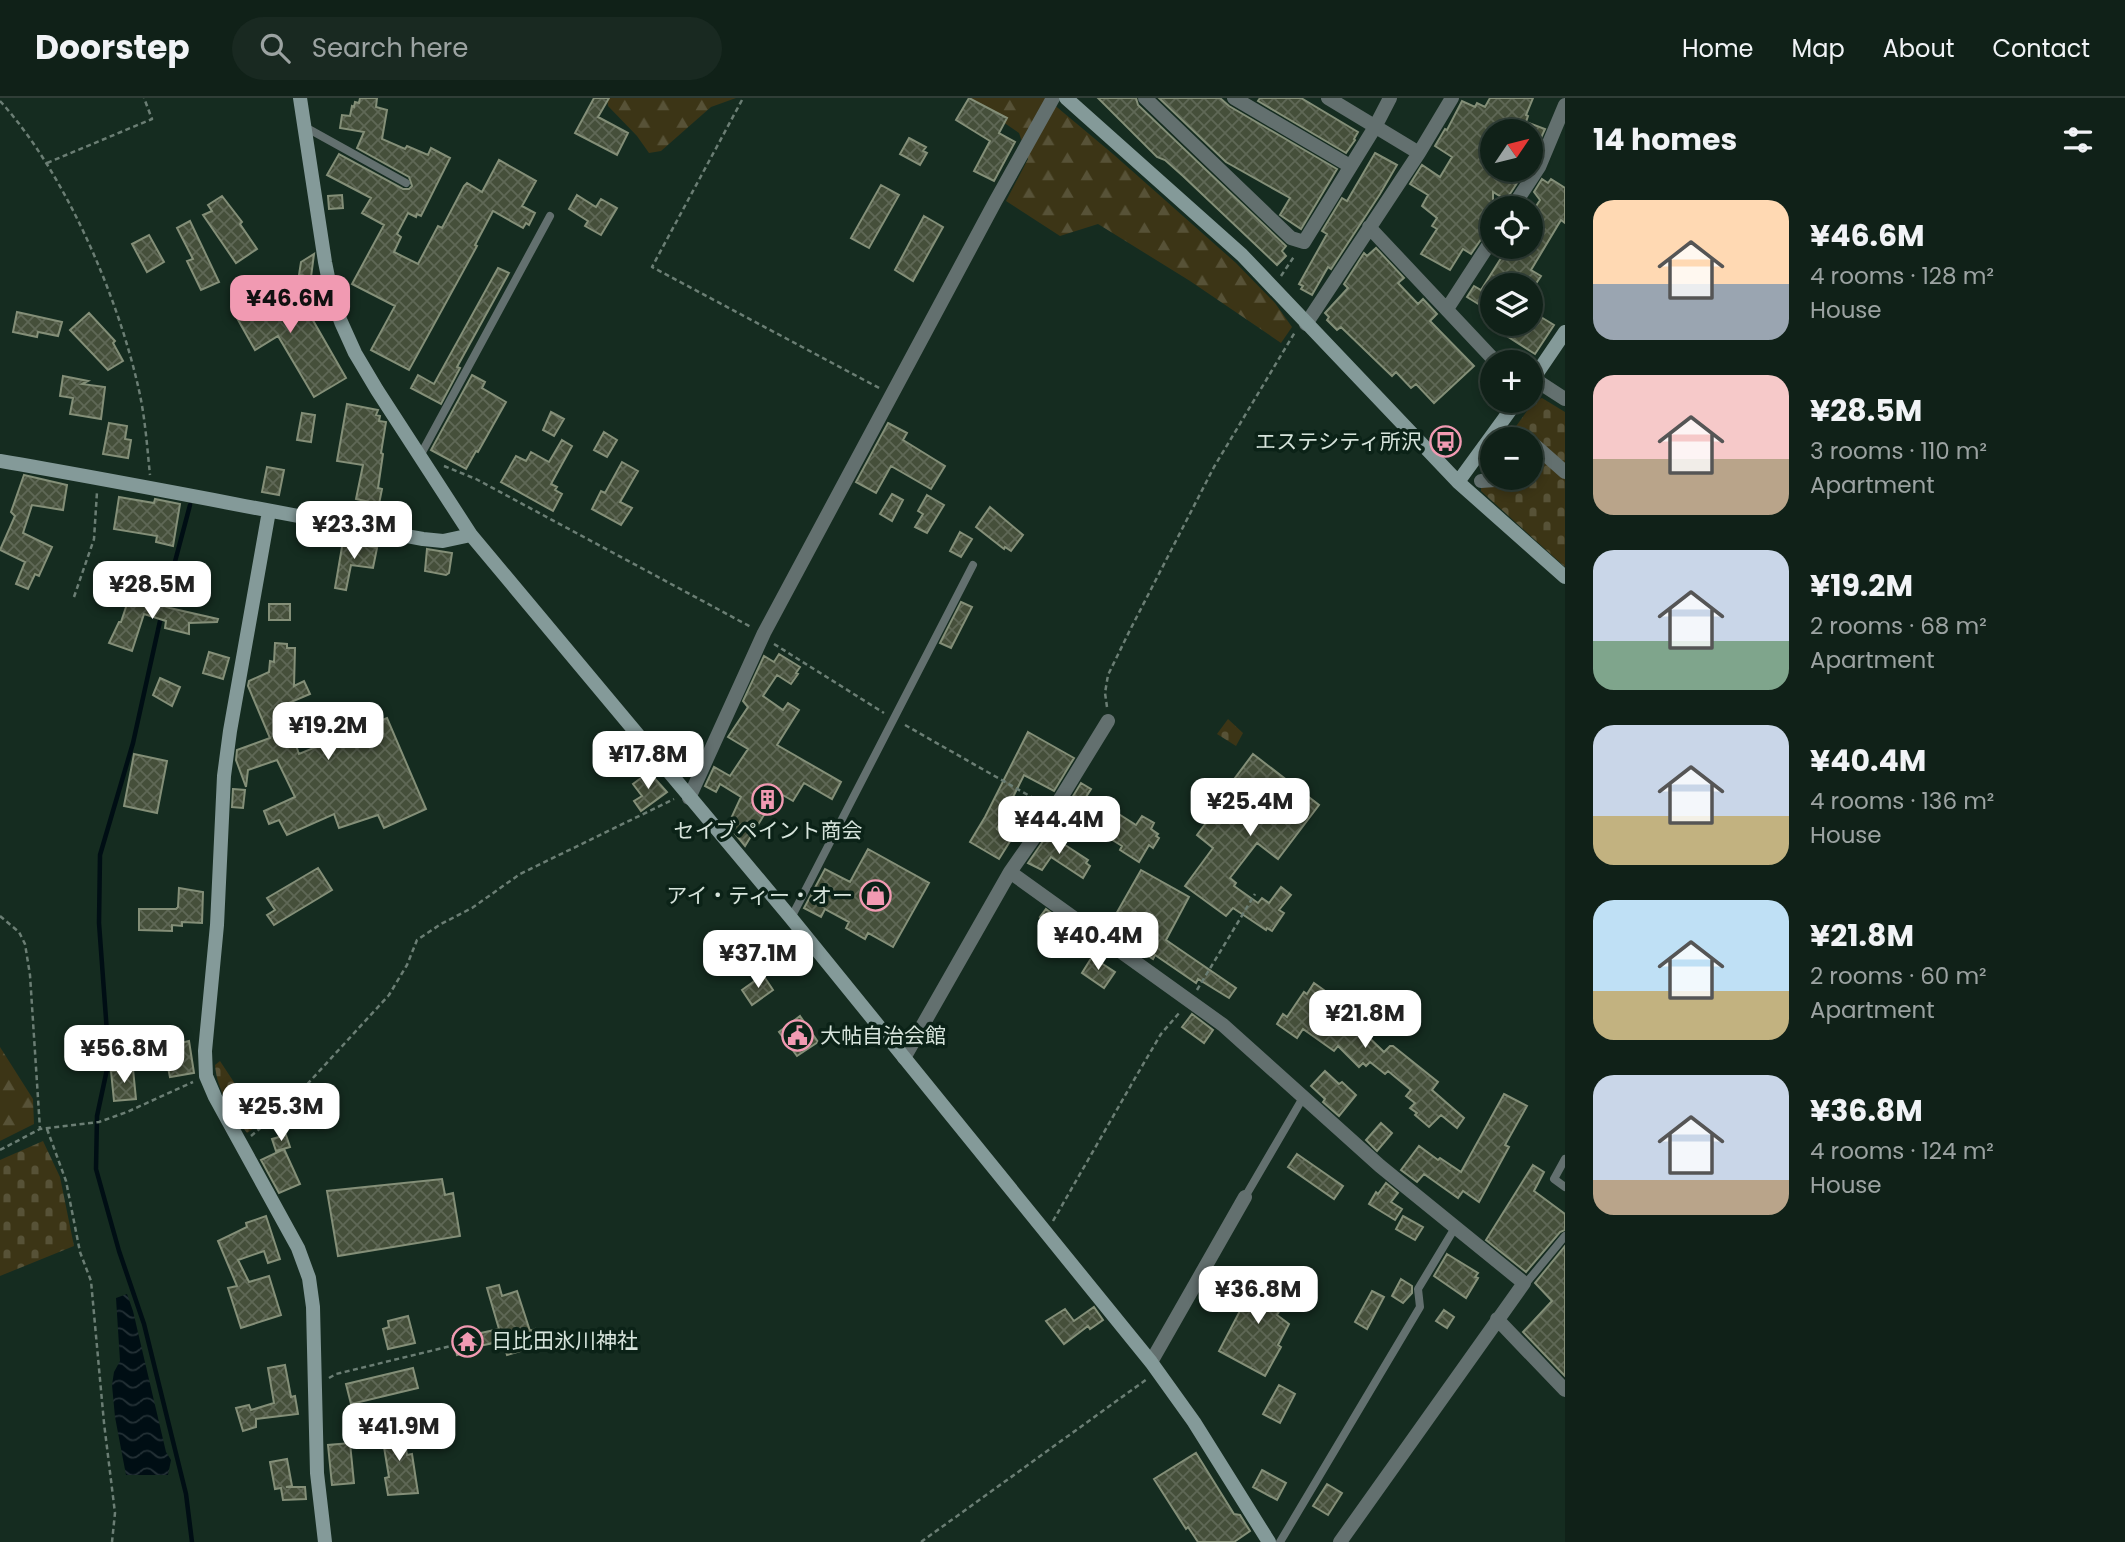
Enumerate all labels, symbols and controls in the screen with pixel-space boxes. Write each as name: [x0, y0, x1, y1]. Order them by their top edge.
search box: [232, 17, 722, 80]
text: Doorstep: [35, 24, 190, 71]
icon: search: [256, 29, 294, 67]
text: Search here: [312, 30, 468, 66]
text: Home: [1682, 32, 1754, 65]
text: Map: [1792, 32, 1845, 65]
text: About: [1883, 32, 1954, 65]
text: Contact: [1992, 32, 2090, 65]
text: 14 homes: [1593, 118, 1737, 161]
north arrow: [1480, 119, 1544, 182]
map controls: [1480, 119, 1543, 490]
icon: filters: [2059, 121, 2097, 159]
button: locate: [1480, 196, 1543, 259]
text: ¥46.6M: [1810, 214, 1925, 257]
icon: home: [1649, 228, 1733, 312]
text: 4 rooms · 128 m²: [1810, 260, 1994, 292]
button: layers: [1480, 273, 1543, 336]
pin: ¥46.6M: [233, 275, 347, 335]
text: ¥46.6M: [246, 282, 334, 314]
text: House: [1810, 294, 1882, 326]
button: +: [1480, 350, 1543, 413]
text: ¥28.5M: [1810, 389, 1922, 432]
icon: home: [1649, 403, 1733, 487]
bus stop icon: エステシティ所沢: [1428, 425, 1462, 459]
place label: エステシティ所沢: [1255, 427, 1422, 456]
button: −: [1480, 427, 1543, 490]
text: 3 rooms · 110 m²: [1810, 435, 1987, 467]
text: Apartment: [1810, 469, 1935, 501]
pin: ¥23.3M: [297, 502, 411, 561]
text: ¥23.3M: [312, 508, 396, 540]
pin: ¥28.5M: [95, 561, 209, 621]
text: ¥19.2M: [1810, 564, 1913, 607]
text: ¥28.5M: [109, 568, 195, 600]
icon: home: [1649, 578, 1733, 662]
text: 2 rooms · 68 m²: [1810, 610, 1987, 642]
text: Apartment: [1810, 644, 1935, 676]
pin: ¥19.2M: [271, 702, 385, 762]
text: ¥19.2M: [289, 709, 367, 741]
pin: ¥17.8M: [591, 732, 705, 791]
text: ¥17.8M: [609, 738, 687, 770]
text: ¥40.4M: [1810, 739, 1926, 782]
icon: home: [1649, 753, 1733, 837]
pin: ¥25.4M: [1193, 778, 1307, 838]
building icon: セイブペイント商会: [751, 782, 785, 816]
text: ¥25.4M: [1207, 785, 1293, 817]
text: 4 rooms · 136 m²: [1810, 785, 1994, 817]
pin: ¥44.4M: [1002, 796, 1116, 856]
text: ¥44.4M: [1014, 803, 1104, 835]
place label: セイブペイント商会: [674, 816, 863, 845]
text: House: [1810, 819, 1882, 851]
shop icon: アイ・ティー・オー: [859, 879, 893, 913]
place label: アイ・ティー・オー: [666, 881, 853, 910]
pin: ¥40.4M: [1041, 912, 1155, 972]
text: ¥21.8M: [1810, 914, 1914, 957]
text: ¥40.4M: [1053, 919, 1143, 951]
icon: home: [1649, 928, 1733, 1012]
pin: ¥37.1M: [701, 930, 815, 990]
text: ¥37.1M: [719, 937, 797, 969]
text: 2 rooms · 60 m²: [1810, 960, 1987, 992]
pin: ¥21.8M: [1308, 990, 1422, 1050]
text: Apartment: [1810, 994, 1935, 1026]
text: ¥21.8M: [1325, 997, 1405, 1029]
public building icon: 大帖自治会館: [780, 1019, 814, 1053]
place label: 大帖自治会館: [820, 1021, 946, 1050]
pin: ¥56.8M: [67, 1026, 181, 1085]
text: ¥56.8M: [80, 1032, 168, 1064]
pin: ¥25.3M: [224, 1084, 338, 1143]
text: ¥36.8M: [1810, 1089, 1923, 1132]
text: ¥25.3M: [238, 1090, 324, 1122]
icon: home: [1649, 1103, 1733, 1187]
text: 4 rooms · 124 m²: [1810, 1135, 1994, 1167]
text: House: [1810, 1169, 1882, 1201]
pin: ¥36.8M: [1201, 1266, 1315, 1326]
text: ¥36.8M: [1215, 1273, 1301, 1305]
temple icon: 日比田氷川神社: [451, 1324, 485, 1358]
place label: 日比田氷川神社: [491, 1326, 638, 1355]
pin: ¥41.9M: [342, 1404, 456, 1463]
text: ¥41.9M: [358, 1410, 440, 1442]

